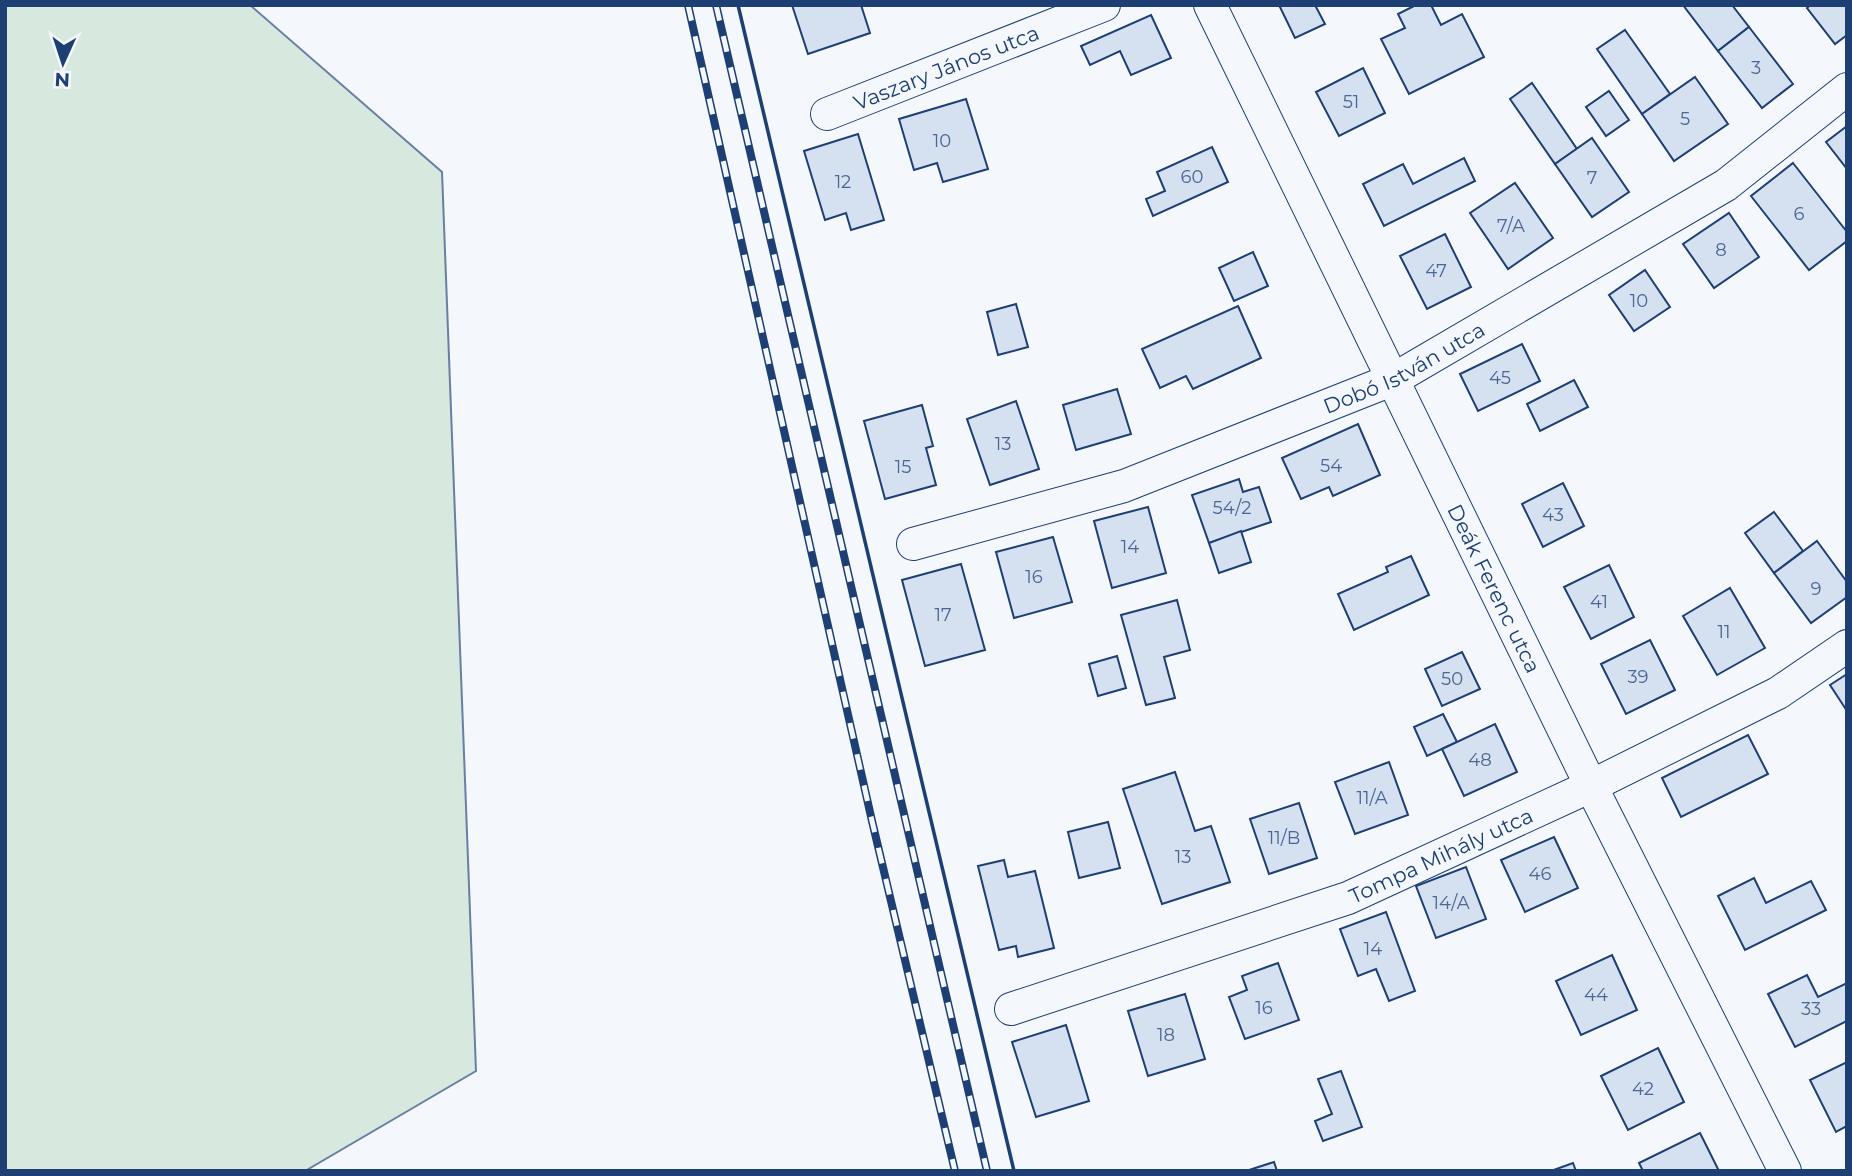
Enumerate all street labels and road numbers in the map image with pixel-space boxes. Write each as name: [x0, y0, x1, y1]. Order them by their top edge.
street label: Vaszary János utca: [850, 19, 1042, 115]
street label: Dobó István utca: [1319, 316, 1489, 418]
street label: Deák Ferenc utca: [1443, 500, 1546, 677]
street label: Tompa Mihály utca: [1345, 802, 1537, 908]

